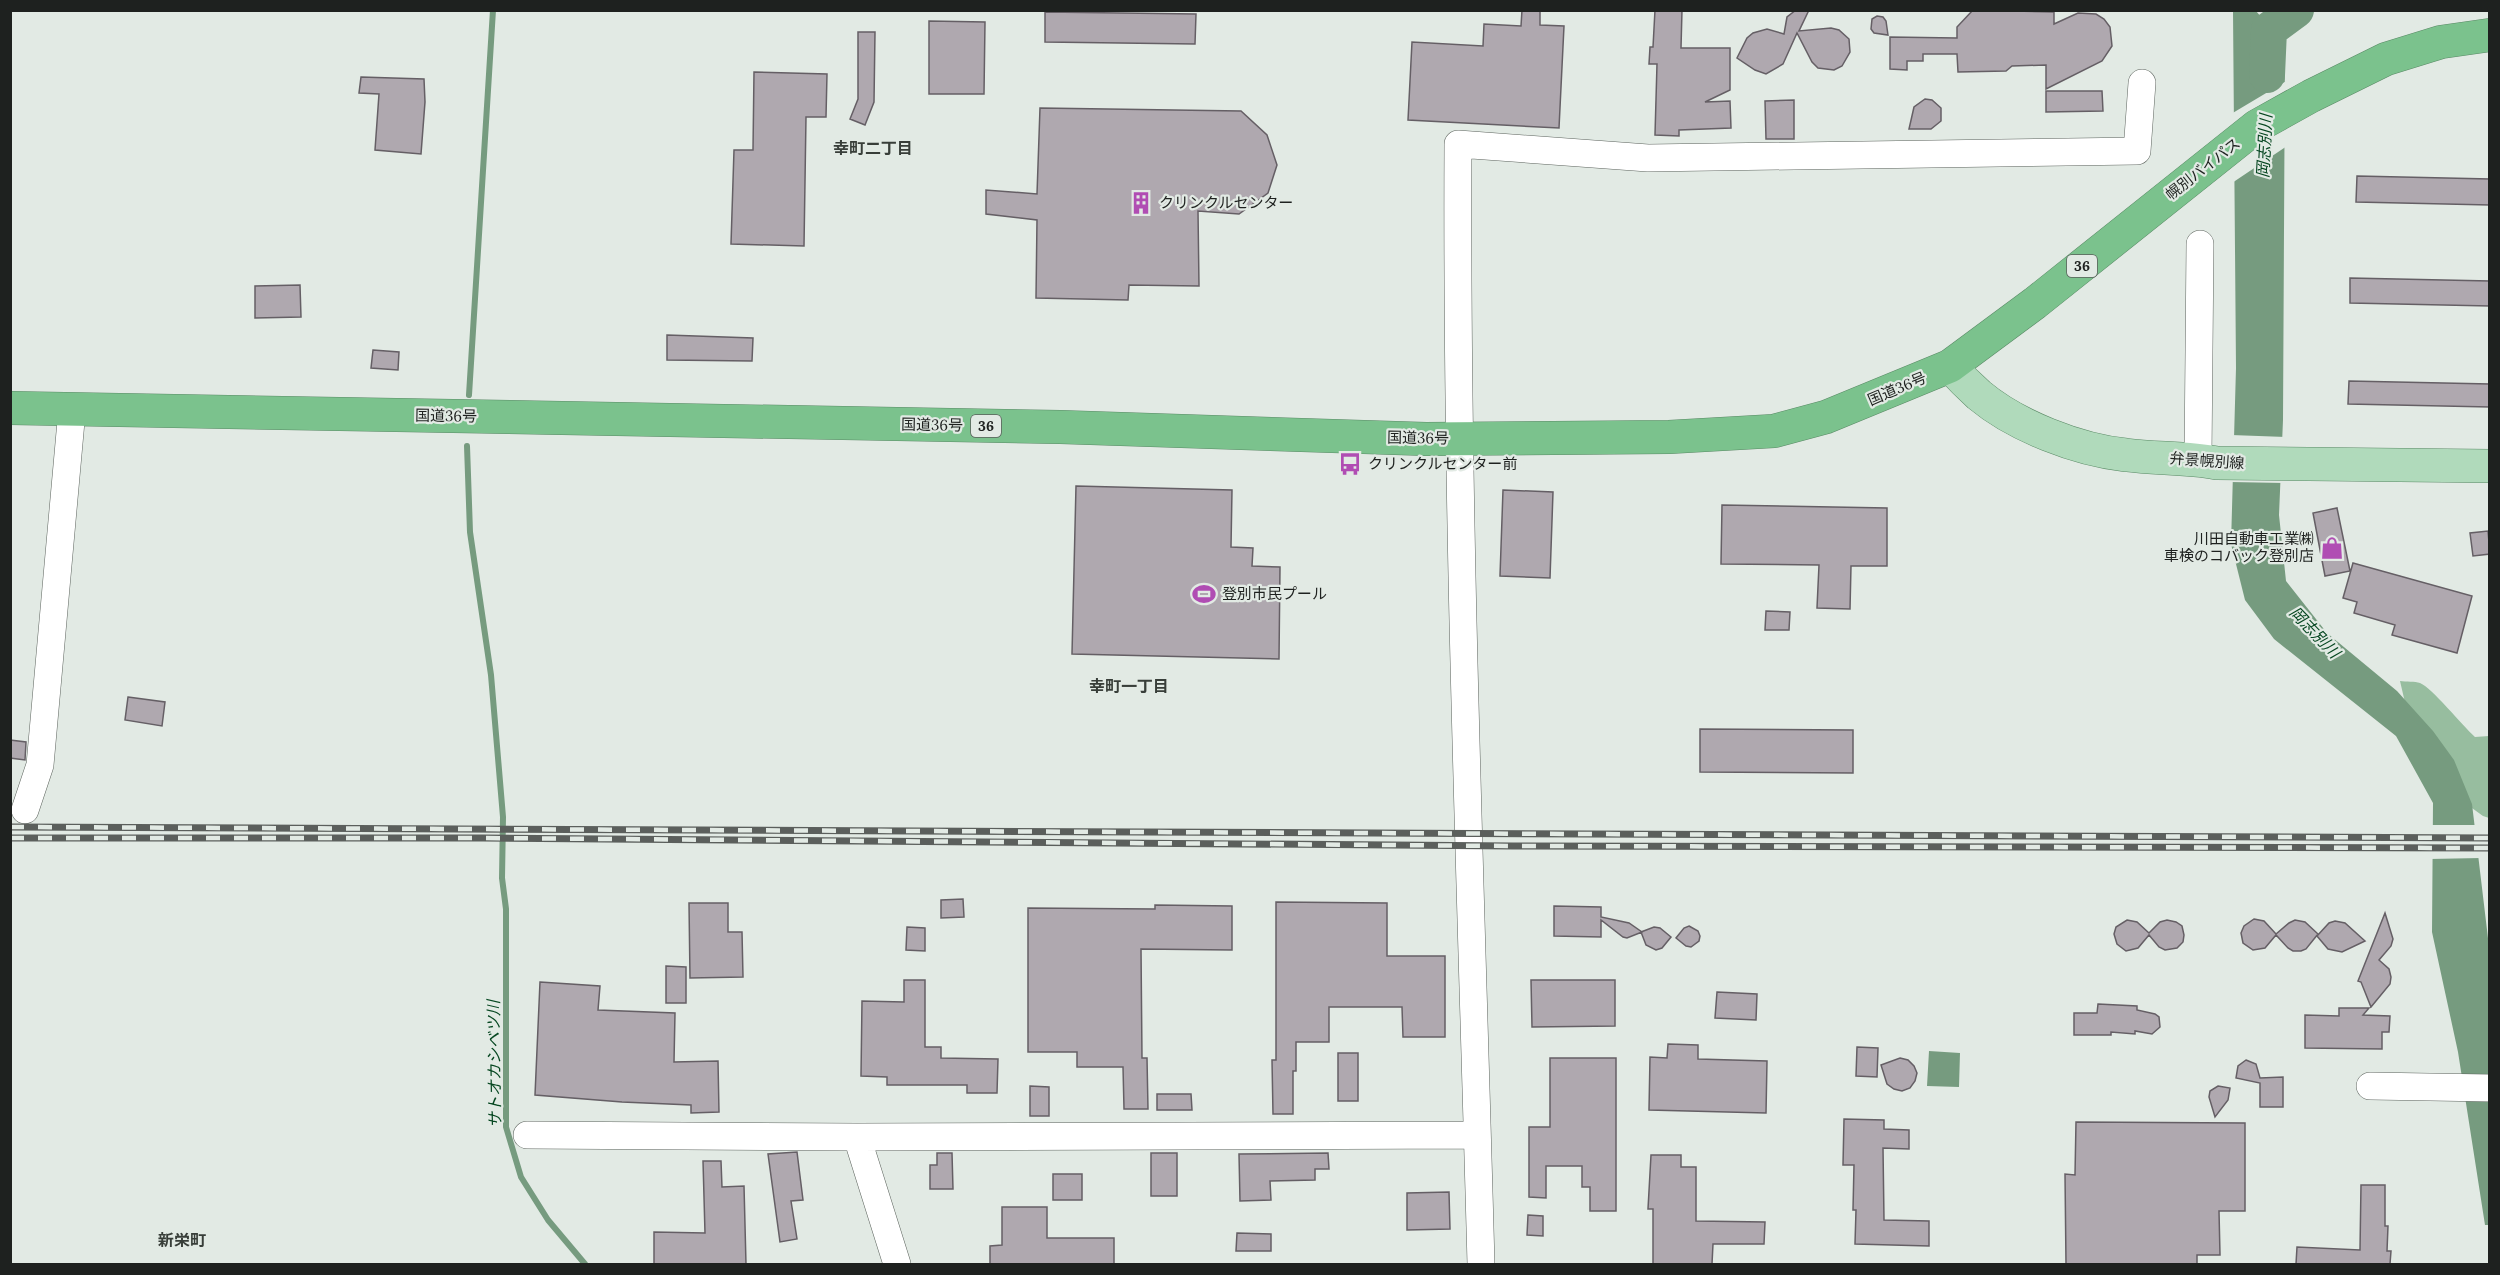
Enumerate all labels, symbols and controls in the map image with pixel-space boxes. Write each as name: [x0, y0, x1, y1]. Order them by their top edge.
water label: 岡志別川: [2252, 112, 2276, 178]
street label: 幌別バイパス: [2161, 134, 2244, 204]
district label: 幸町二丁目: [833, 138, 913, 158]
building icon: クリンクルセンター: [1128, 190, 1154, 216]
place label: クリンクルセンター: [1159, 193, 1294, 212]
road number: 36: [2067, 255, 2097, 277]
street label: 国道36号: [1865, 368, 1929, 409]
street label: 国道36号: [415, 405, 477, 426]
street label: 国道36号: [901, 414, 963, 435]
road number: 36: [971, 415, 1001, 437]
street label: 国道36号: [1387, 427, 1449, 448]
street label: 弁景幌別線: [2169, 448, 2245, 473]
bus stop icon: クリンクルセンター前: [1337, 451, 1363, 477]
place label: クリンクルセンター前: [1368, 454, 1518, 473]
place label: 川田自動車工業㈱ 車検のコバック登別店: [2164, 529, 2314, 565]
shop icon: 川田自動車工業㈱ 車検のコバック登別店: [2319, 535, 2345, 561]
sports icon: 登別市民プール: [1191, 581, 1217, 607]
place label: 登別市民プール: [1222, 584, 1327, 603]
water label: 岡志別川: [2286, 602, 2346, 663]
district label: 幸町一丁目: [1089, 676, 1169, 696]
water label: サトオカシベツ川: [483, 998, 505, 1128]
district label: 新栄町: [158, 1230, 206, 1250]

